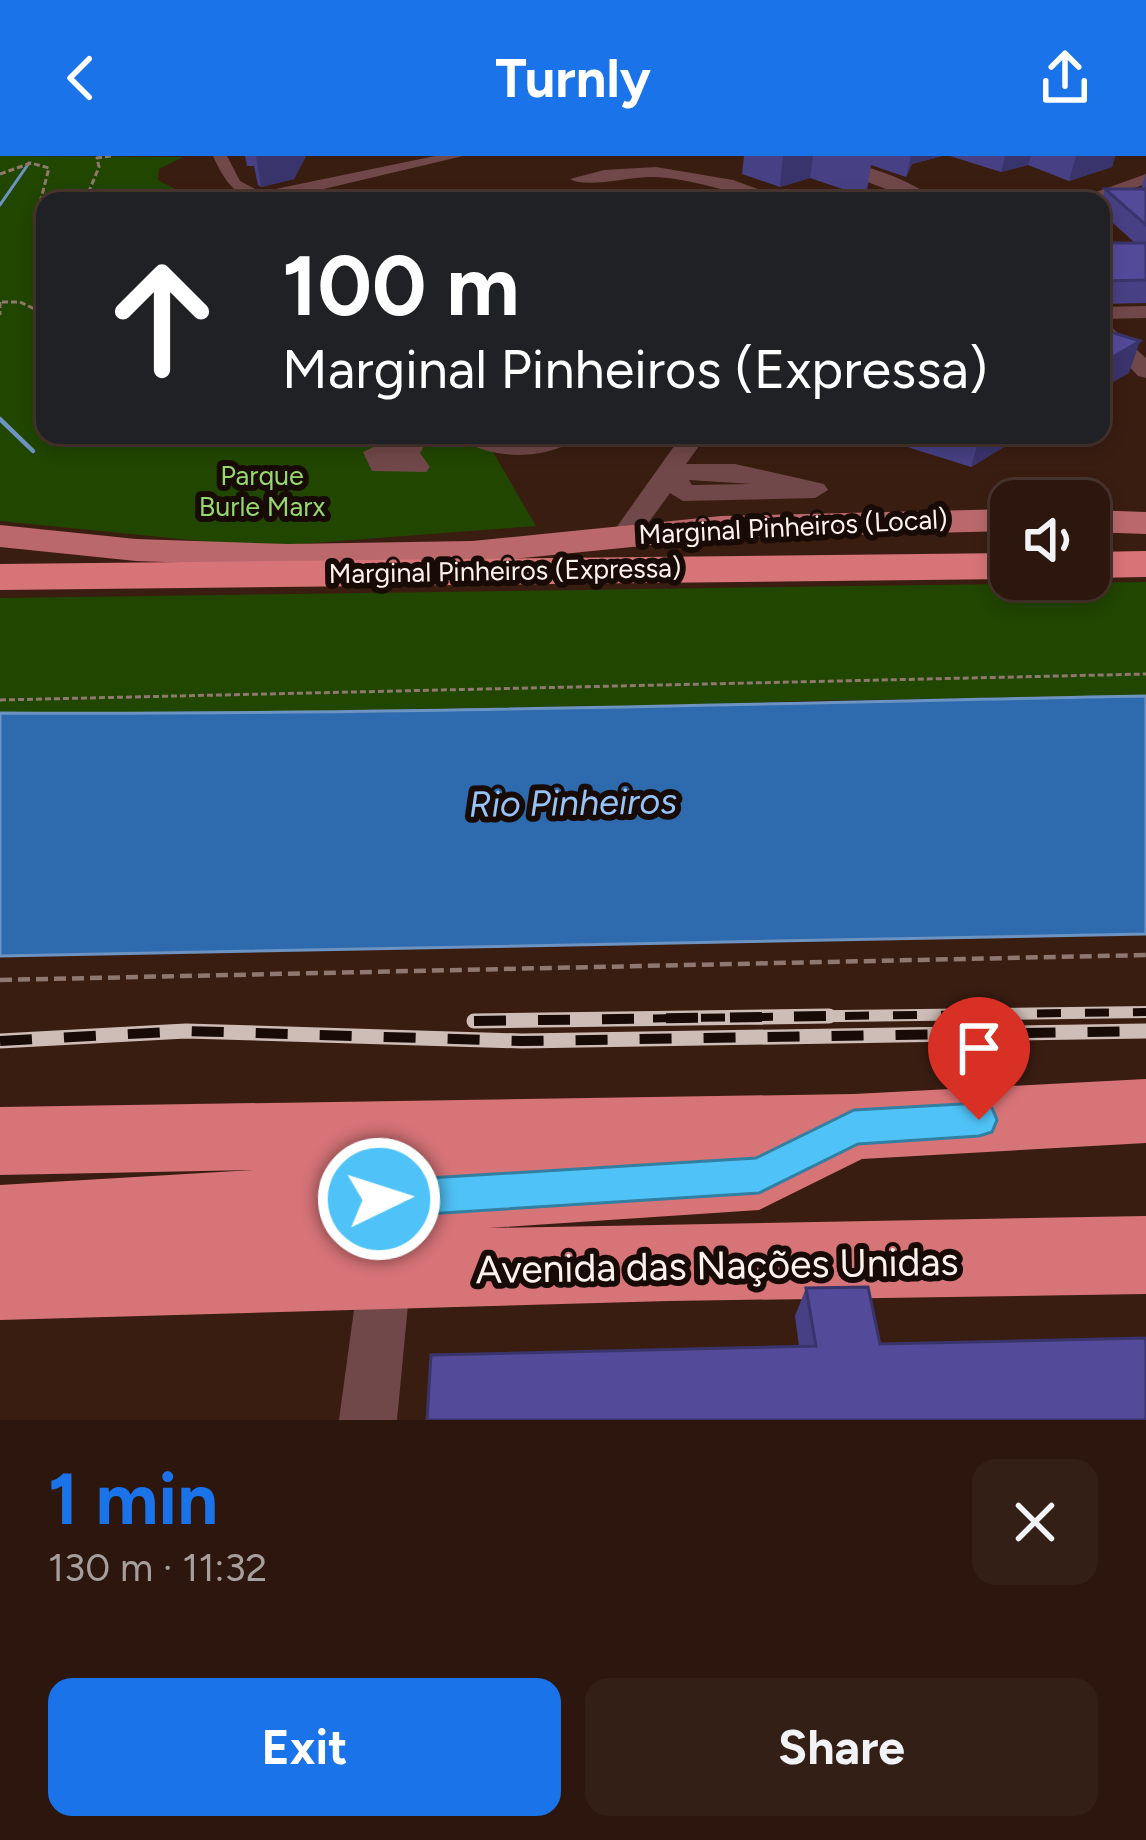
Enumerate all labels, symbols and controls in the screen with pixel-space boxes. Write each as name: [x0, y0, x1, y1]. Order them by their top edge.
icon: back: [48, 45, 114, 111]
icon: share: [1032, 45, 1098, 111]
text: Turnly: [495, 46, 651, 111]
text: 100 m: [282, 235, 520, 336]
icon: ahead: [84, 240, 240, 396]
text: Marginal Pinheiros (Expressa): [282, 337, 988, 402]
park label: Parque Burle Marx: [199, 459, 325, 523]
map controls: [990, 480, 1110, 600]
button: sound: [990, 480, 1110, 600]
street label: Marginal Pinheiros (Local): [638, 502, 948, 551]
street label: Marginal Pinheiros (Expressa): [328, 551, 682, 590]
water label: Rio Pinheiros: [469, 779, 678, 826]
pin: [928, 997, 1030, 1120]
icon: arrive: [946, 1015, 1012, 1081]
position arrow: [316, 1136, 442, 1262]
street label: Avenida das Nações Unidas: [475, 1238, 959, 1293]
text: 1 min: [48, 1456, 218, 1542]
button: close: [972, 1459, 1098, 1585]
text: 130 m · 11:32: [48, 1544, 267, 1591]
button: Exit: [48, 1678, 561, 1816]
button: Share: [585, 1678, 1098, 1816]

